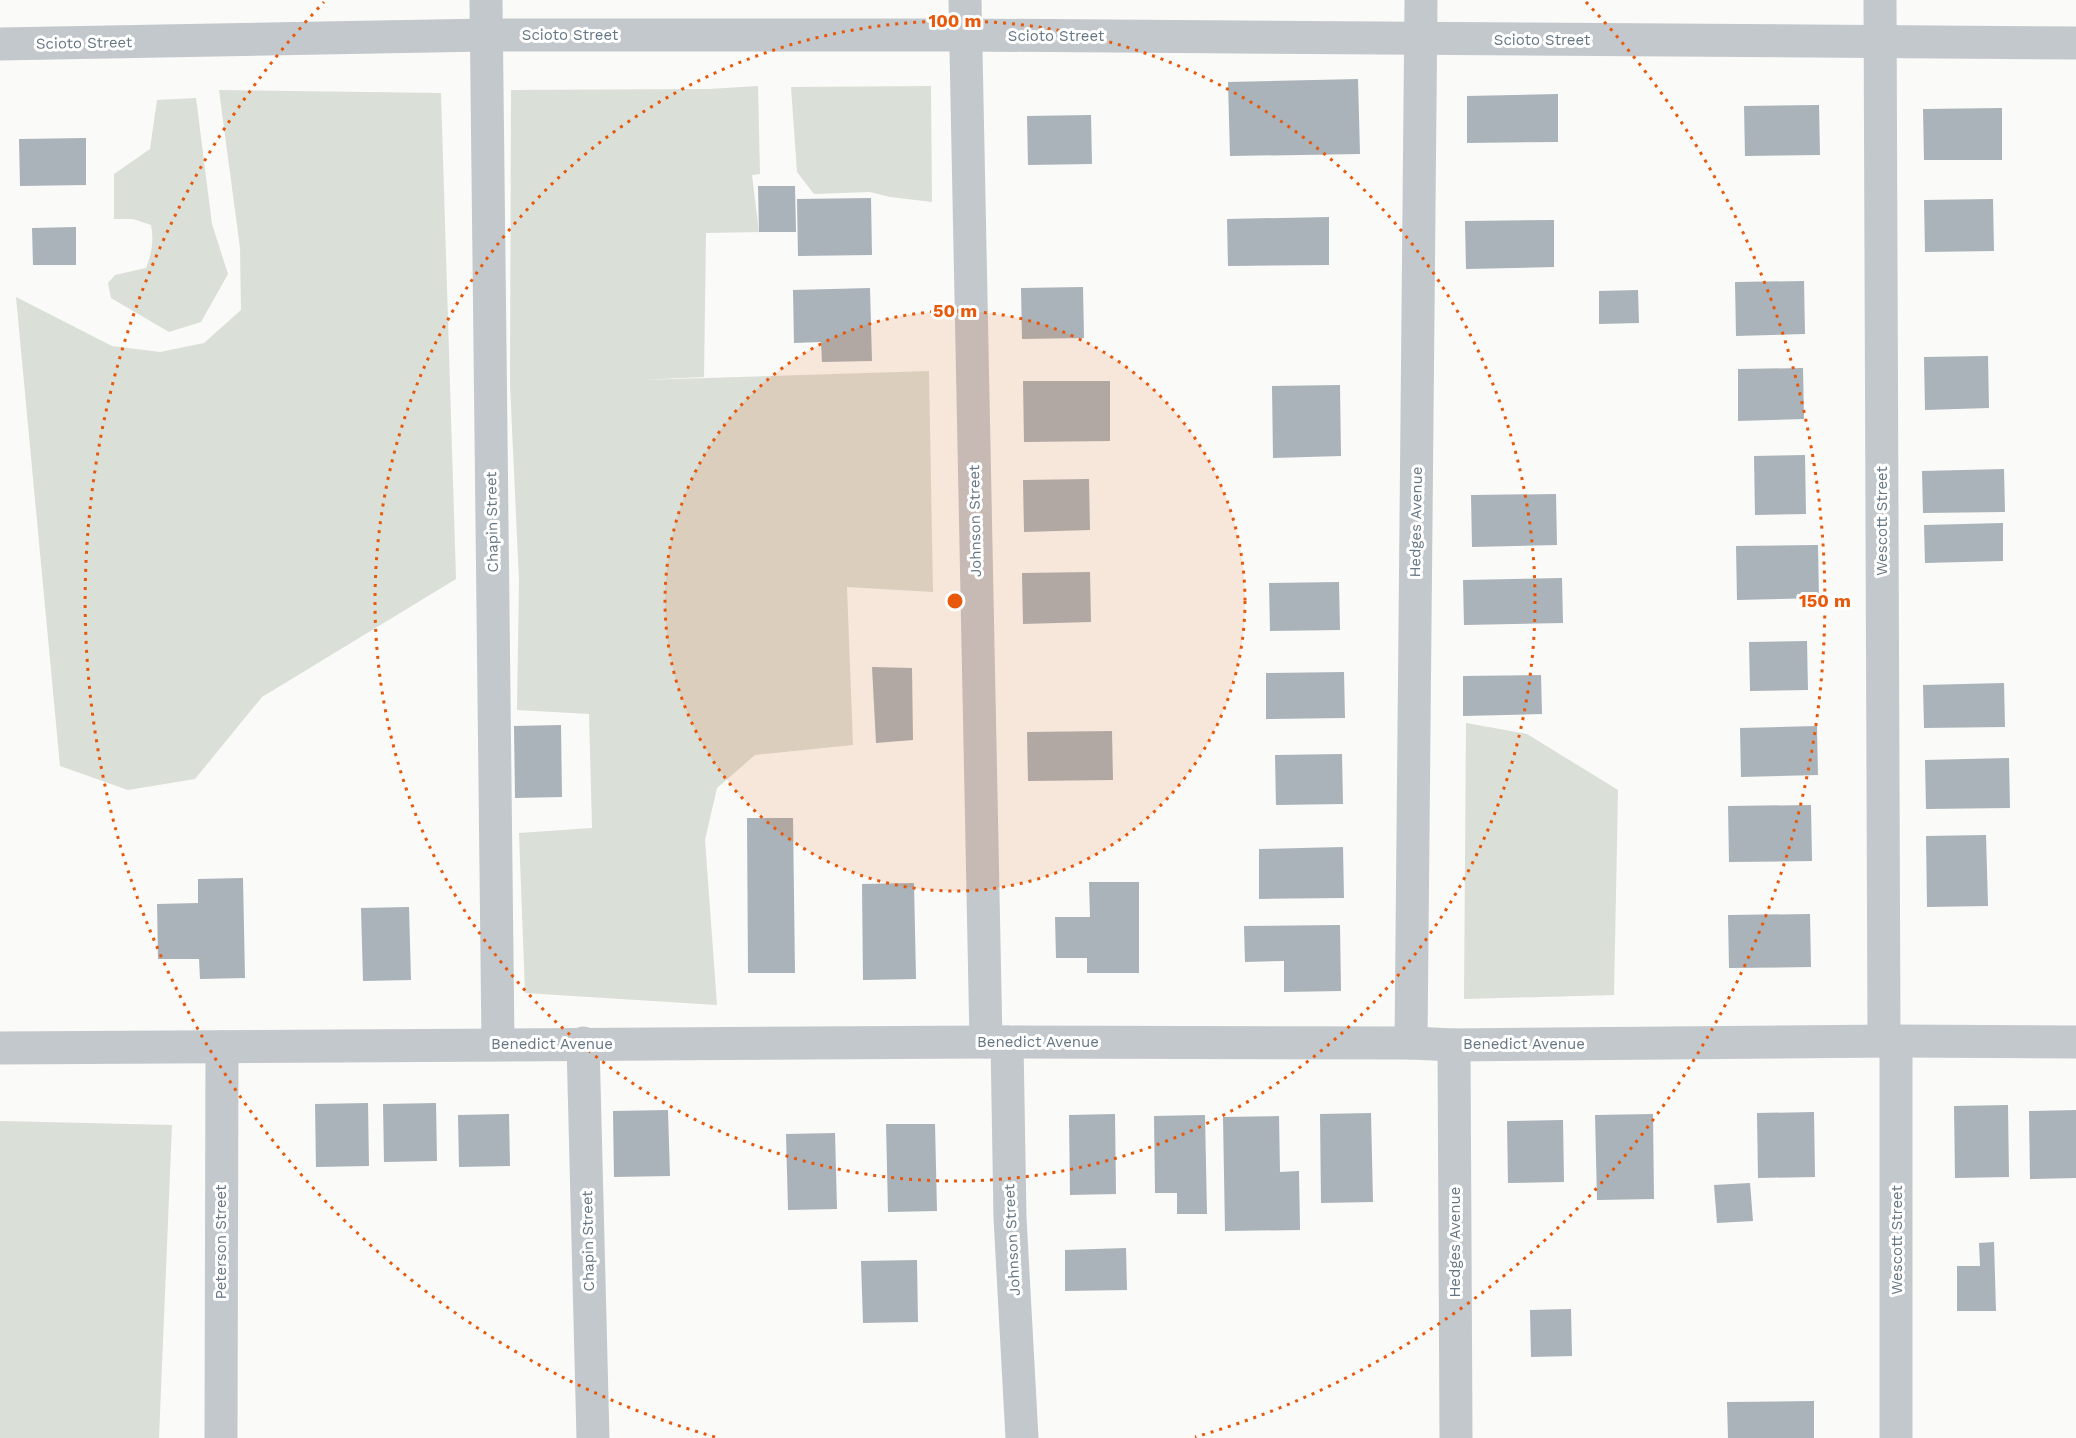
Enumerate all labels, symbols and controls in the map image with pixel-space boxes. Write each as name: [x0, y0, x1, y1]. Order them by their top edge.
text: 100 m: [928, 10, 982, 31]
street label: Scioto Street: [522, 26, 619, 44]
street label: Scioto Street: [1008, 27, 1105, 45]
street label: Scioto Street: [1494, 31, 1591, 49]
street label: Scioto Street: [36, 33, 133, 53]
text: 50 m: [933, 300, 977, 321]
street label: Johnson Street: [965, 464, 985, 577]
street label: Wescott Street: [1873, 465, 1891, 576]
street label: Hedges Avenue: [1406, 466, 1426, 578]
street label: Chapin Street: [482, 471, 502, 573]
text: 150 m: [1799, 590, 1851, 611]
centre of rings: [945, 591, 965, 611]
street label: Benedict Avenue: [977, 1033, 1099, 1051]
street label: Benedict Avenue: [491, 1035, 613, 1053]
street label: Benedict Avenue: [1463, 1035, 1585, 1053]
street label: Johnson Street: [1000, 1183, 1024, 1297]
street label: Peterson Street: [212, 1184, 230, 1299]
street label: Wescott Street: [1888, 1184, 1906, 1295]
street label: Hedges Avenue: [1446, 1186, 1464, 1298]
street label: Chapin Street: [578, 1190, 598, 1292]

